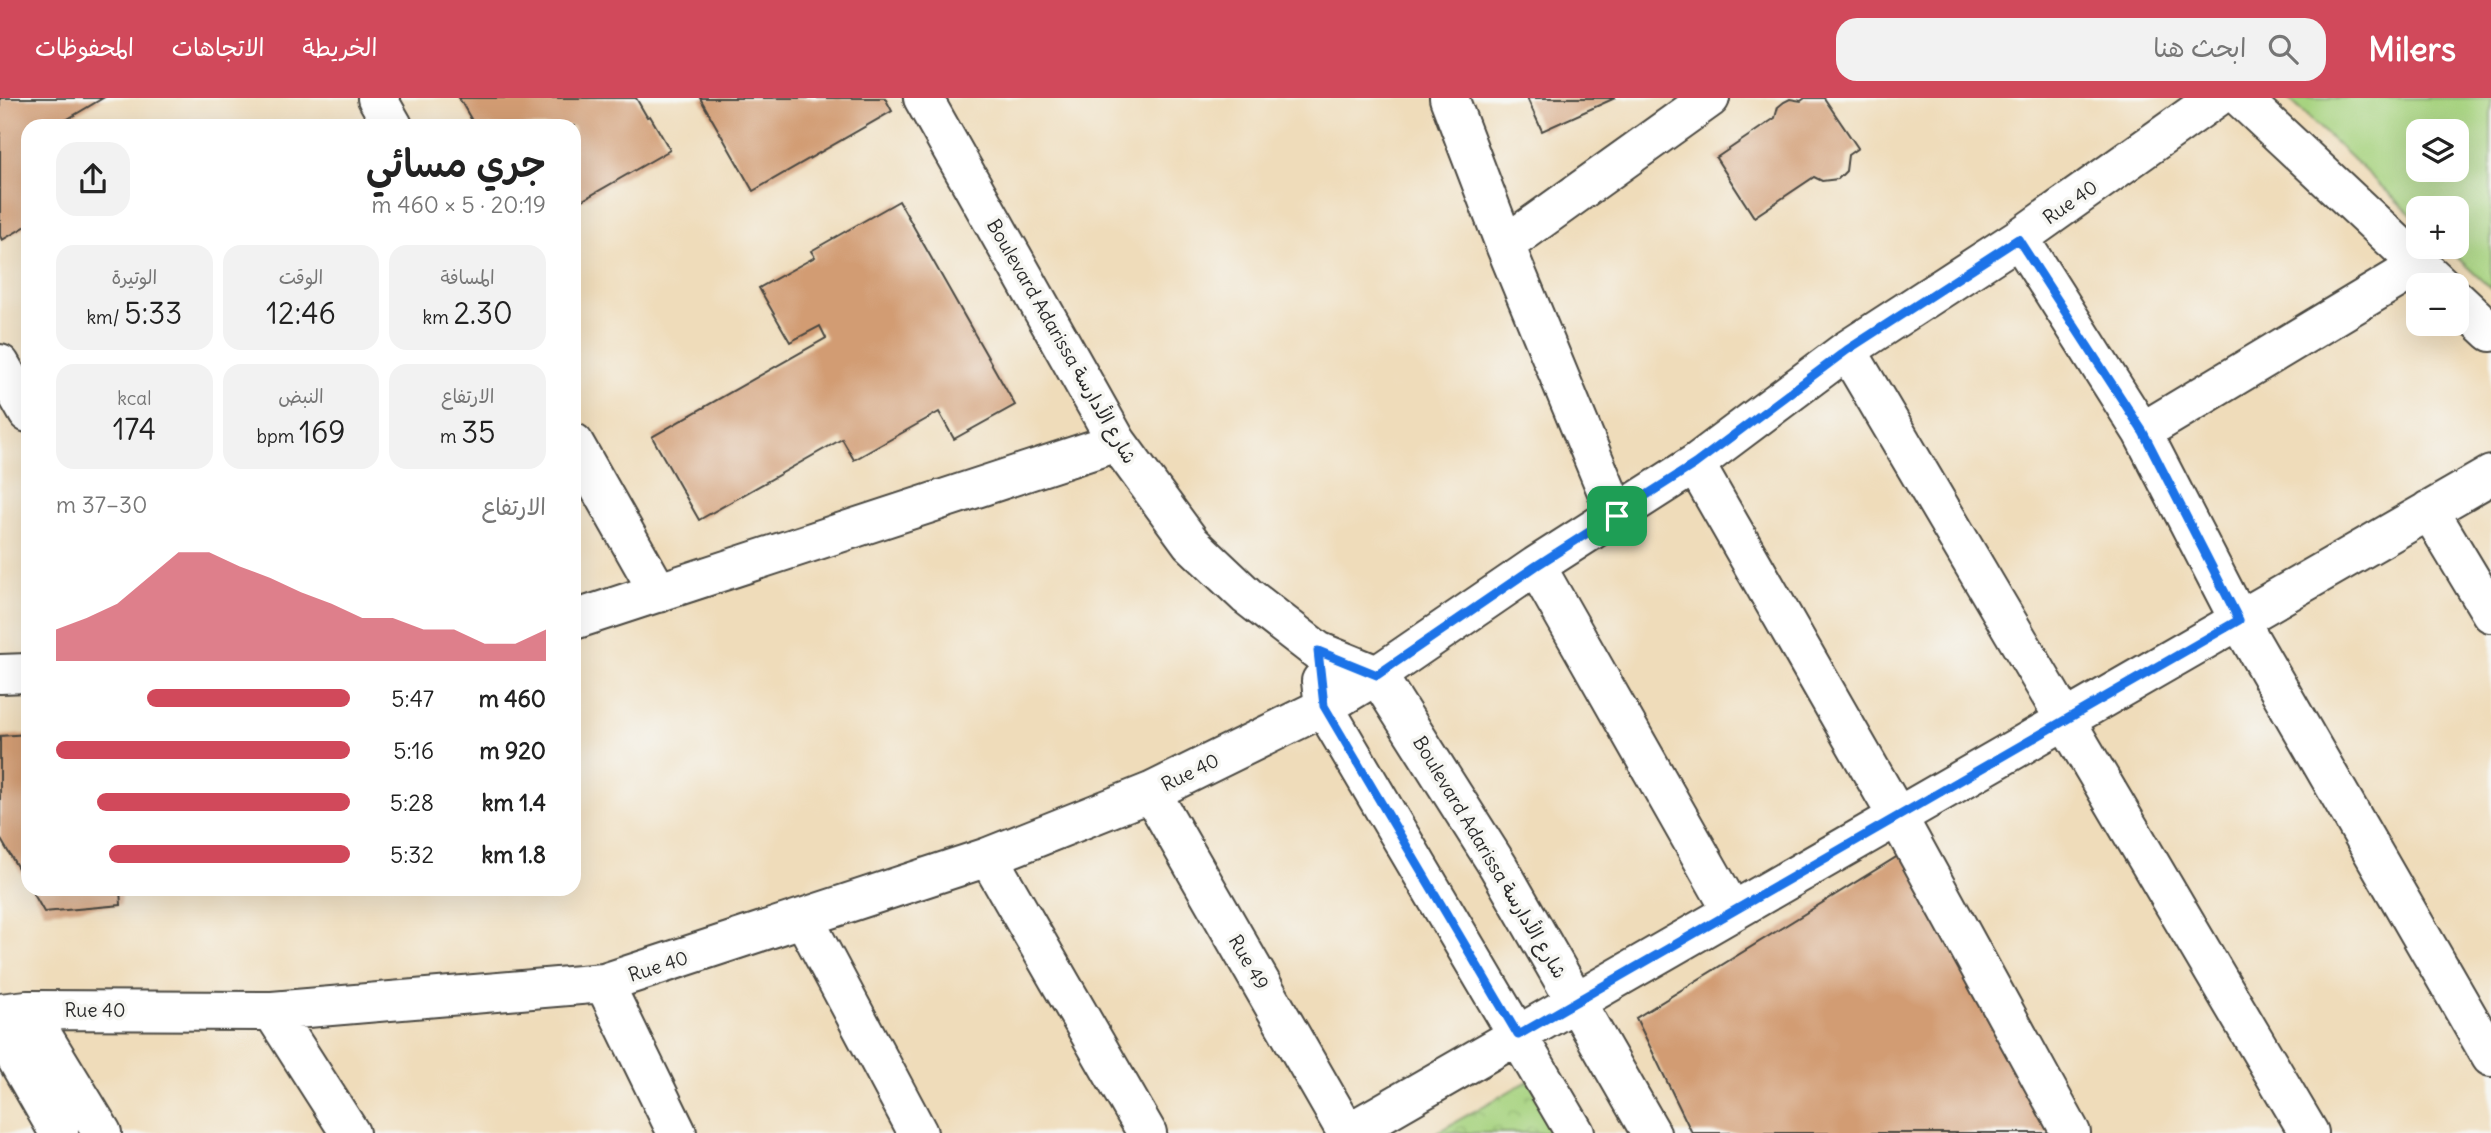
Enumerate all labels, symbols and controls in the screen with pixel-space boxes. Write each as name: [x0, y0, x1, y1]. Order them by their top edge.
search box: [1836, 18, 2326, 81]
text: Milers: [2368, 28, 2456, 70]
icon: search: [2264, 30, 2302, 68]
text: ابحث هنا: [2153, 31, 2246, 64]
text: المحفوظات: [35, 32, 134, 62]
text: الاتجاهات: [172, 32, 265, 62]
text: الخريطة: [303, 32, 377, 62]
map controls: [2406, 119, 2469, 336]
button: layers: [2406, 119, 2469, 182]
text: جري مسائي: [366, 140, 546, 187]
button: share: [56, 142, 130, 216]
street label: Rue 40: [2038, 175, 2102, 229]
text: 20:19 · 5 × 460 m: [372, 190, 546, 219]
button: +: [2406, 196, 2469, 259]
street label: Boulevard Adarissa شارع الأدارسة: [980, 214, 1142, 469]
text: الوتيرة: [111, 265, 157, 289]
text: الوقت: [279, 265, 323, 289]
text: المسافة: [441, 265, 495, 289]
button: −: [2406, 273, 2469, 336]
text: 5:33: [124, 294, 182, 332]
text: 12:46: [266, 294, 336, 332]
text: 2.30: [453, 294, 513, 332]
text: /km: [86, 305, 124, 329]
text: km: [423, 305, 453, 329]
text: النبض: [278, 384, 324, 408]
text: الارتفاع: [441, 384, 494, 408]
text: kcal: [117, 386, 151, 410]
text: 174: [113, 410, 156, 448]
text: 169: [299, 413, 346, 451]
text: 35: [461, 413, 495, 451]
text: bpm: [257, 424, 299, 448]
text: m: [440, 424, 461, 448]
pin: [1587, 486, 1647, 546]
text: 30–37 m: [56, 490, 147, 519]
text: الارتفاع: [482, 492, 546, 521]
icon: arrive: [1598, 497, 1636, 535]
text: 5:47: [391, 684, 434, 713]
text: 460 m: [479, 684, 546, 713]
street label: Boulevard Adarissa شارع الأدارسة: [1406, 731, 1572, 984]
text: 5:16: [393, 736, 434, 765]
text: 920 m: [479, 736, 546, 765]
street label: Rue 40: [1157, 748, 1223, 796]
text: 5:28: [390, 788, 434, 817]
text: 1.4 km: [482, 788, 546, 817]
text: 5:32: [390, 840, 434, 869]
text: 1.8 km: [481, 840, 546, 869]
street label: Rue 49: [1224, 930, 1274, 994]
street label: Rue 40: [625, 945, 691, 987]
street label: Rue 40: [64, 998, 126, 1022]

